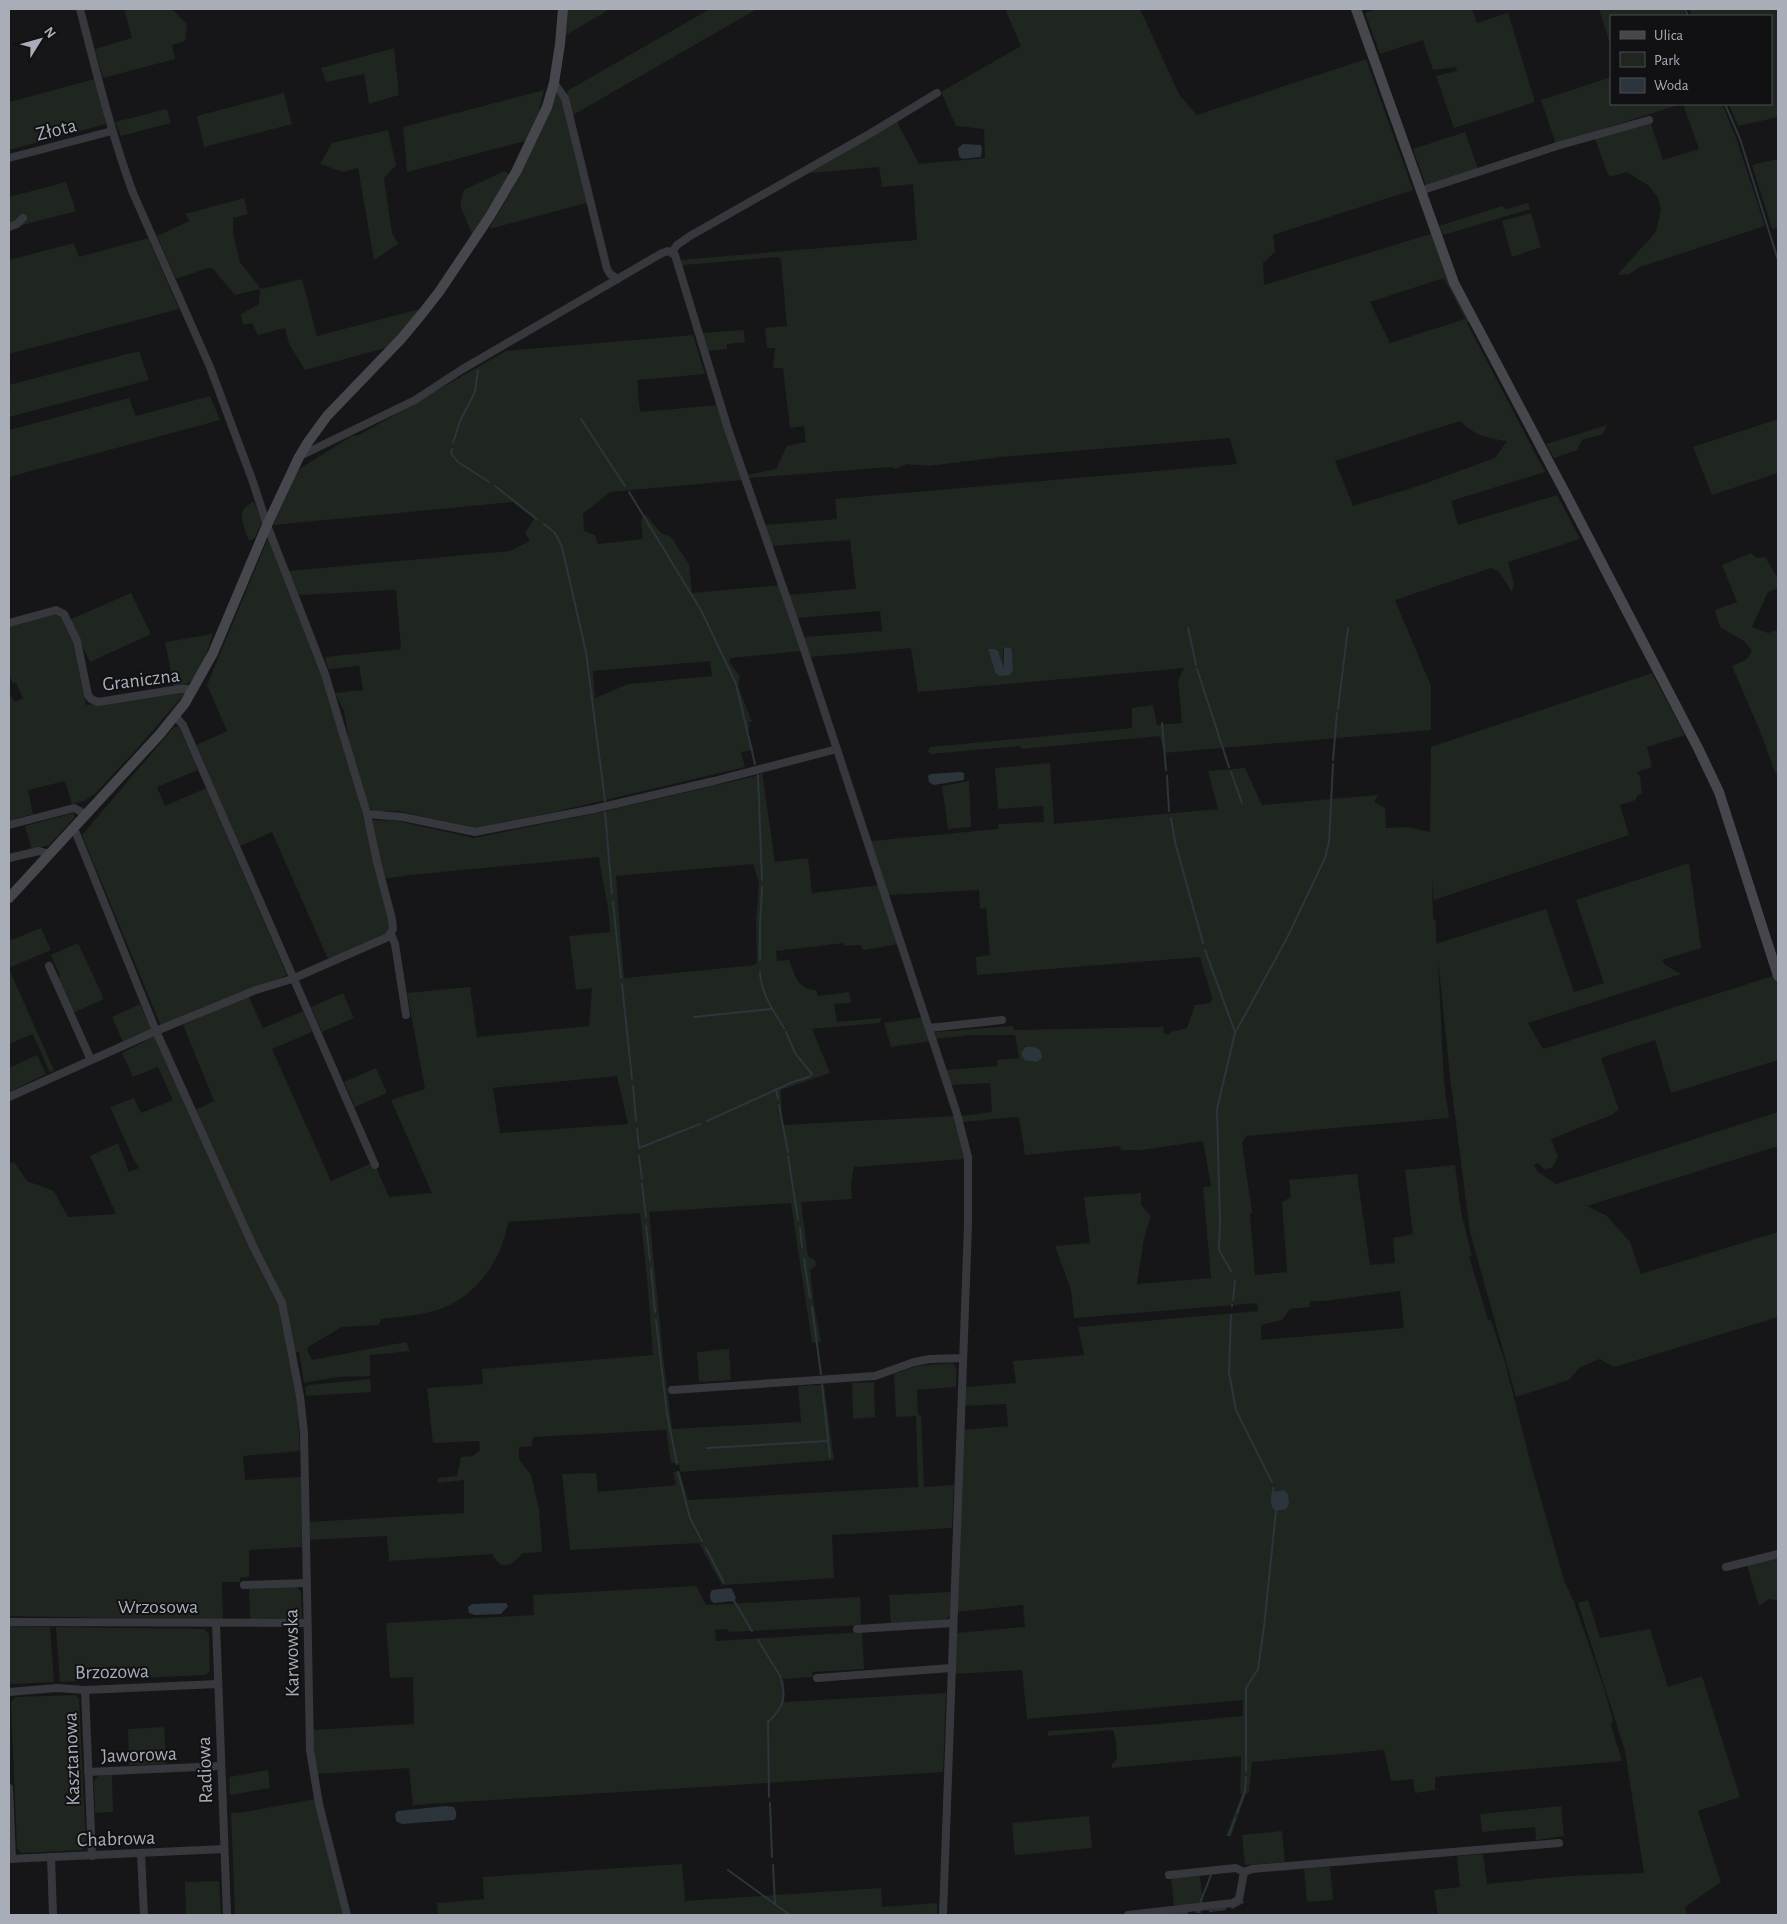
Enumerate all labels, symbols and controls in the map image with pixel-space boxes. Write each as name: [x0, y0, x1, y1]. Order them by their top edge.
north arrow: [15, 15, 65, 65]
legend: [1610, 15, 1772, 105]
text: N: [41, 25, 58, 41]
text: Ulica: [1654, 28, 1683, 43]
text: Park: [1654, 53, 1680, 68]
text: Woda: [1654, 78, 1689, 93]
street label: Złota: [34, 115, 79, 145]
street label: Graniczna: [101, 665, 181, 695]
street label: Wrzosowa: [118, 1597, 198, 1617]
street label: Karwowska: [281, 1609, 303, 1697]
street label: Brzozowa: [75, 1661, 149, 1683]
street label: Kasztanowa: [60, 1712, 84, 1806]
street label: Radiowa: [194, 1736, 216, 1804]
street label: Jaworowa: [101, 1744, 177, 1766]
street label: Chabrowa: [76, 1828, 156, 1850]

